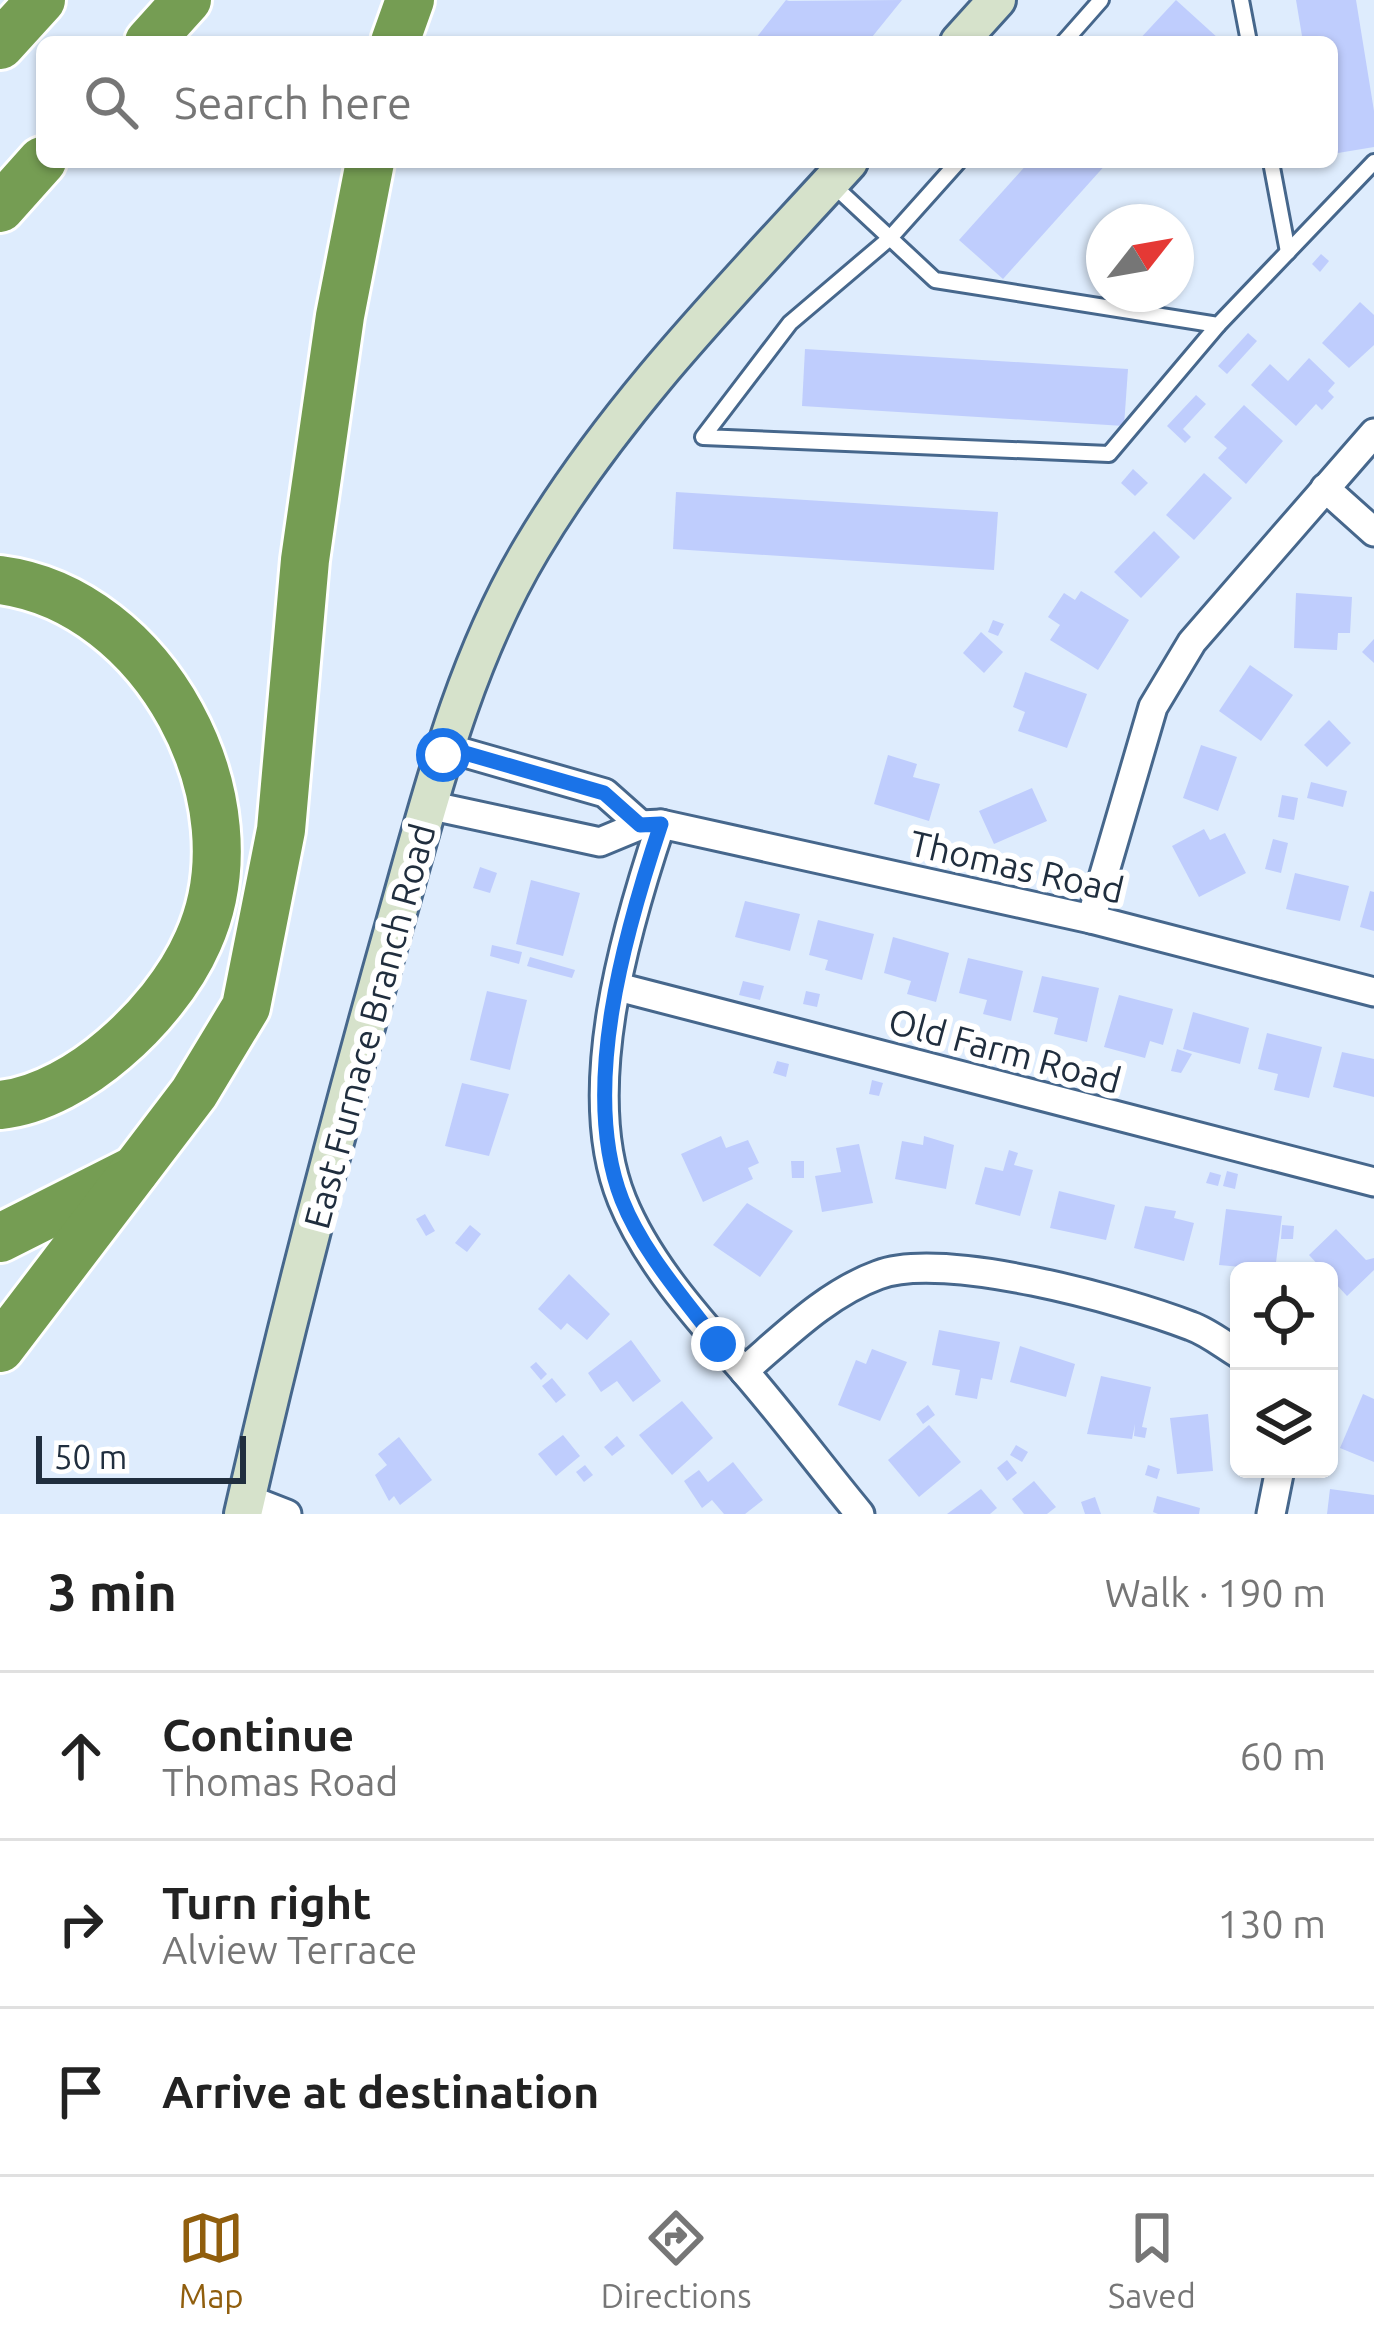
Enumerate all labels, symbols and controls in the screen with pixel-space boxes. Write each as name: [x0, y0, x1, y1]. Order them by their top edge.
search box: [36, 36, 1338, 168]
icon: search: [78, 69, 144, 135]
text: Search here: [174, 77, 412, 128]
north arrow: [1086, 204, 1194, 312]
route start: [416, 728, 470, 782]
street label: East Furnace Branch Road: [295, 819, 443, 1233]
street label: Thomas Road: [906, 821, 1128, 911]
street label: Old Farm Road: [884, 999, 1126, 1101]
map controls: [1230, 1262, 1338, 1478]
button: locate: [1230, 1262, 1338, 1370]
route end: [691, 1317, 745, 1371]
button: layers: [1230, 1370, 1338, 1478]
scale bar: [36, 1430, 246, 1483]
text: 50 m: [54, 1438, 127, 1475]
text: 3 min: [48, 1563, 177, 1621]
text: Walk · 190 m: [1105, 1571, 1326, 1614]
text: Continue: [162, 1709, 354, 1760]
icon: ahead: [48, 1723, 114, 1789]
text: 60 m: [1239, 1734, 1326, 1777]
text: Thomas Road: [162, 1760, 398, 1803]
text: Turn right: [162, 1877, 371, 1928]
icon: right: [48, 1891, 114, 1957]
text: 130 m: [1217, 1902, 1326, 1945]
text: Alview Terrace: [162, 1928, 417, 1971]
icon: arrive: [48, 2059, 114, 2125]
text: Arrive at destination: [162, 2066, 599, 2117]
tab: Map: [178, 2205, 244, 2314]
tab: Directions: [601, 2205, 751, 2314]
tab: Saved: [1108, 2205, 1196, 2314]

